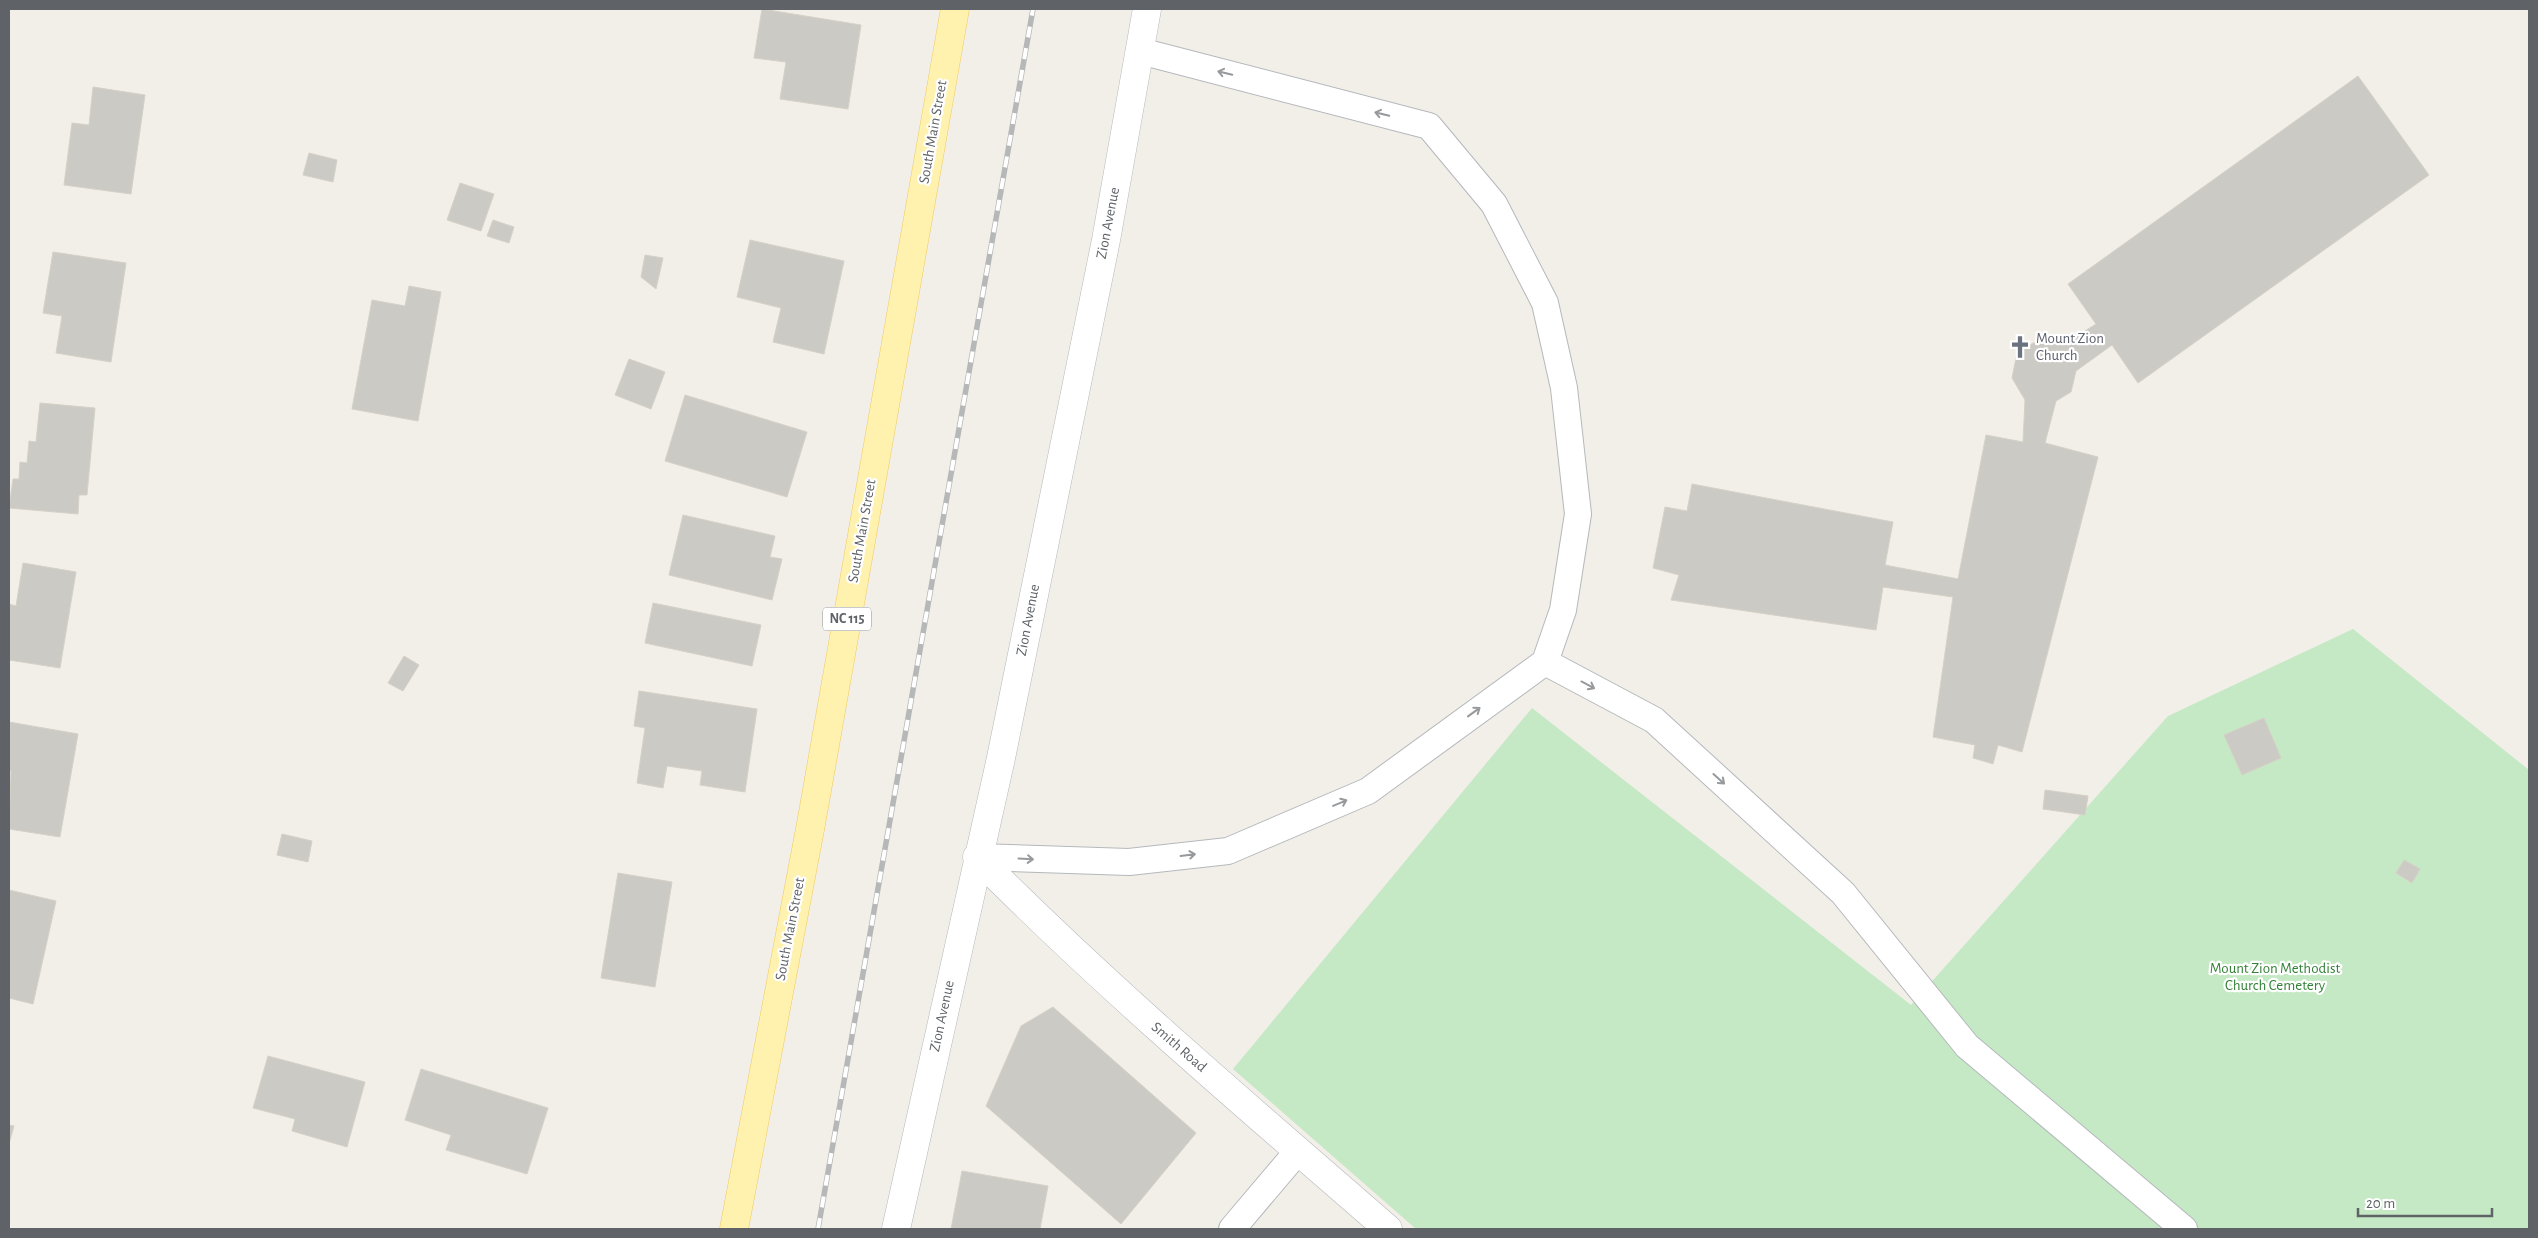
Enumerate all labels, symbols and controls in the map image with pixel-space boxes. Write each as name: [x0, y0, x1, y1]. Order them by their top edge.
one-way arrow: [1217, 68, 1233, 78]
street label: South Main Street: [917, 79, 950, 185]
one-way arrow: [1375, 109, 1391, 118]
street label: Zion Avenue: [1094, 186, 1122, 260]
place label: Mount Zion Church: [2036, 331, 2104, 363]
church icon: Mount Zion Church: [2007, 334, 2033, 360]
street label: South Main Street: [846, 478, 879, 584]
street label: Zion Avenue: [1014, 583, 1042, 657]
road number: NC 115: [823, 608, 871, 630]
one-way arrow: [1580, 681, 1595, 690]
one-way arrow: [1467, 707, 1481, 717]
one-way arrow: [1712, 773, 1725, 785]
one-way arrow: [1332, 797, 1347, 807]
one-way arrow: [1179, 850, 1195, 860]
one-way arrow: [1017, 854, 1033, 864]
street label: South Main Street: [773, 876, 807, 982]
park label: Mount Zion Methodist Church Cemetery: [2210, 961, 2340, 993]
street label: Zion Avenue: [927, 979, 957, 1053]
street label: Smith Road: [1149, 1019, 1210, 1075]
scale bar: [2358, 1186, 2492, 1218]
text: 20 m: [2366, 1196, 2395, 1211]

